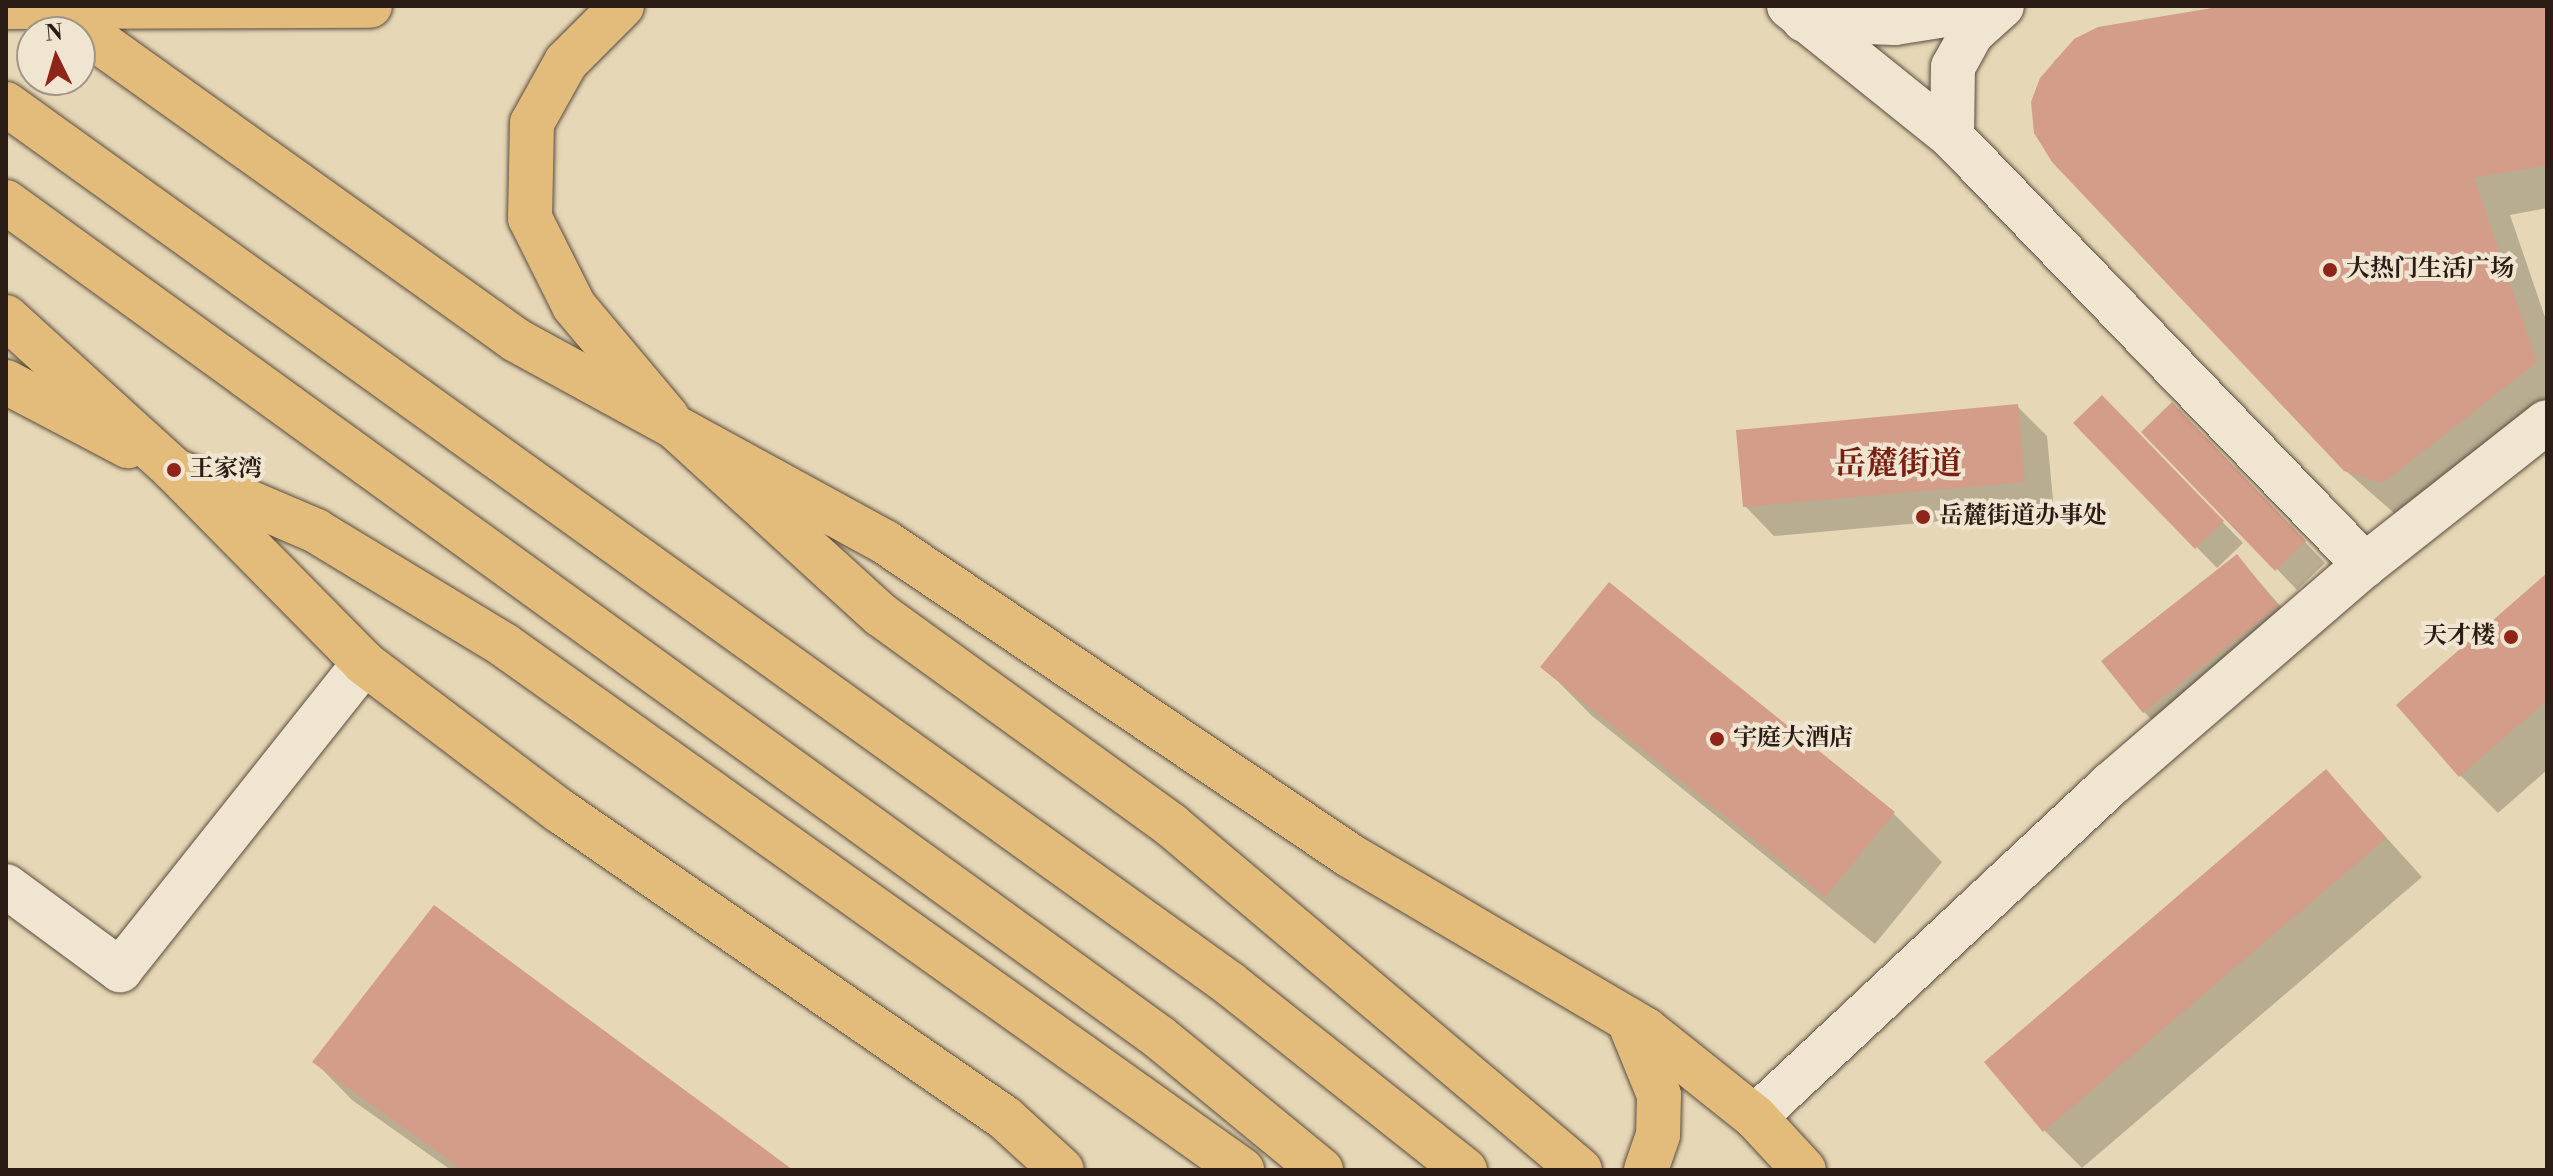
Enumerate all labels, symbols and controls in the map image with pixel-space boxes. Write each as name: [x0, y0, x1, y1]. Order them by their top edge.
north arrow: [16, 16, 96, 96]
text: N: [44, 19, 64, 48]
place label: 大热门生活广场: [2346, 256, 2514, 284]
marker: 大热门生活广场: [2321, 261, 2339, 279]
district label: 岳麓街道: [1834, 445, 1962, 483]
place label: 王家湾: [190, 456, 262, 484]
marker: 王家湾: [165, 461, 183, 479]
place label: 岳麓街道办事处: [1939, 503, 2107, 531]
marker: 岳麓街道办事处: [1914, 508, 1932, 526]
place label: 天才楼: [2423, 623, 2495, 651]
marker: 天才楼: [2502, 628, 2520, 646]
place label: 宇庭大酒店: [1733, 725, 1853, 753]
marker: 宇庭大酒店: [1708, 730, 1726, 748]

